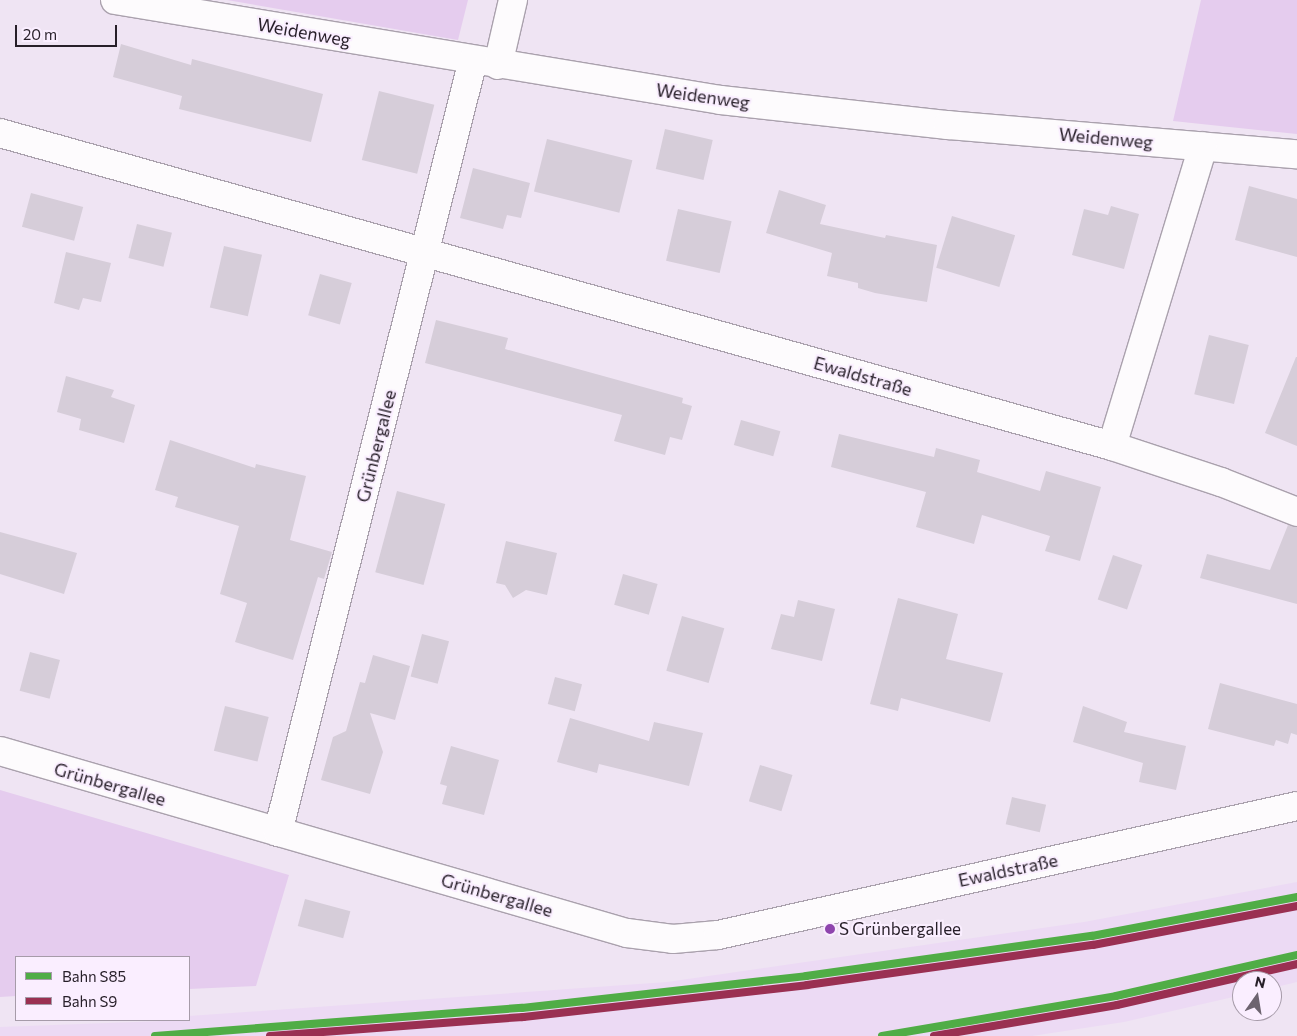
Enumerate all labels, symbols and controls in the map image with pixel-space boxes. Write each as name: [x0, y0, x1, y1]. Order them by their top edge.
street label: Weidenweg: [256, 13, 352, 51]
scale bar: [18, 15, 120, 47]
text: 20 m: [23, 25, 57, 43]
street label: Weidenweg: [655, 79, 751, 113]
street label: Weidenweg: [1058, 123, 1154, 153]
street label: Ewaldstraße: [811, 352, 915, 400]
street label: Grünbergallee: [352, 387, 400, 505]
street label: Grünbergallee: [52, 758, 168, 810]
street label: Ewaldstraße: [956, 849, 1060, 891]
street label: Grünbergallee: [439, 869, 555, 921]
place label: S Grünbergallee: [839, 919, 961, 939]
marker: S Grünbergallee: [825, 924, 835, 934]
legend: [15, 956, 190, 1021]
text: Bahn S85: [62, 967, 126, 985]
north arrow: [1232, 971, 1282, 1021]
text: N: [1253, 972, 1267, 991]
text: Bahn S9: [62, 992, 117, 1010]

